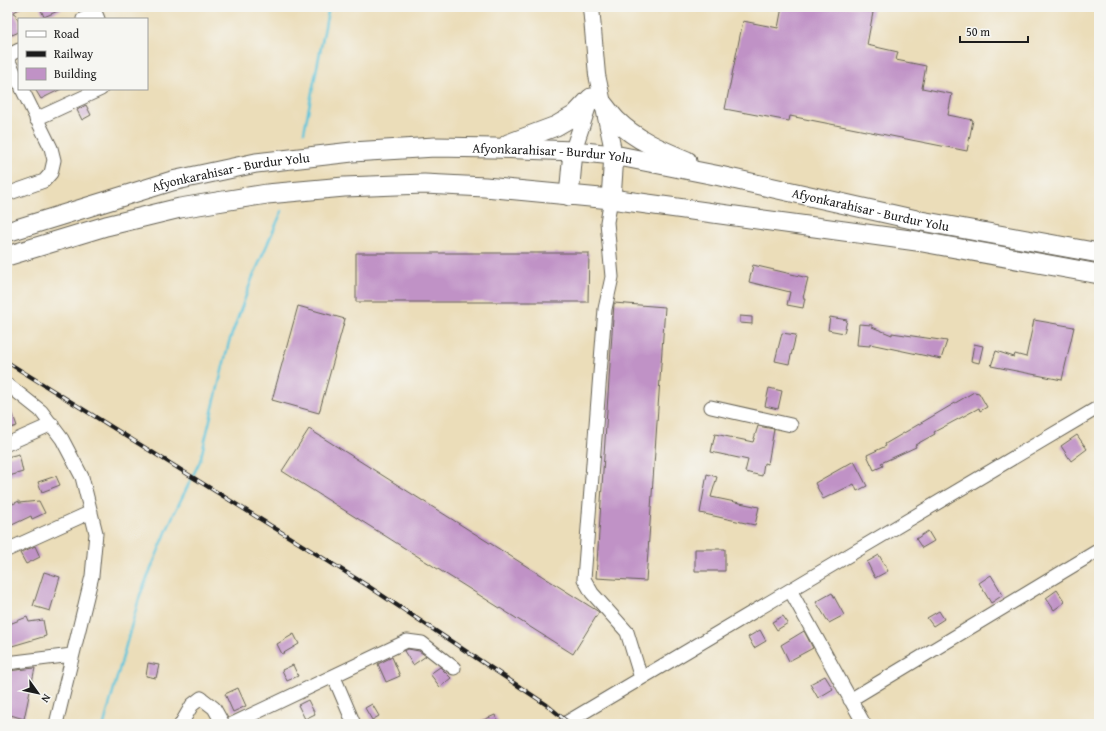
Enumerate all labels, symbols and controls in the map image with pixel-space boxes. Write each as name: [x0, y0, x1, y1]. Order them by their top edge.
legend: [18, 18, 148, 90]
scale bar: [960, 18, 1028, 44]
text: 50 m: [966, 23, 990, 40]
text: Road: [54, 25, 80, 42]
text: Railway: [54, 45, 93, 62]
text: Building: [54, 65, 97, 82]
street label: Afyonkarahisar - Burdur Yolu: [472, 138, 634, 168]
street label: Afyonkarahisar - Burdur Yolu: [149, 147, 310, 196]
street label: Afyonkarahisar - Burdur Yolu: [790, 183, 951, 235]
north arrow: [18, 673, 58, 713]
text: N: [37, 691, 55, 706]

